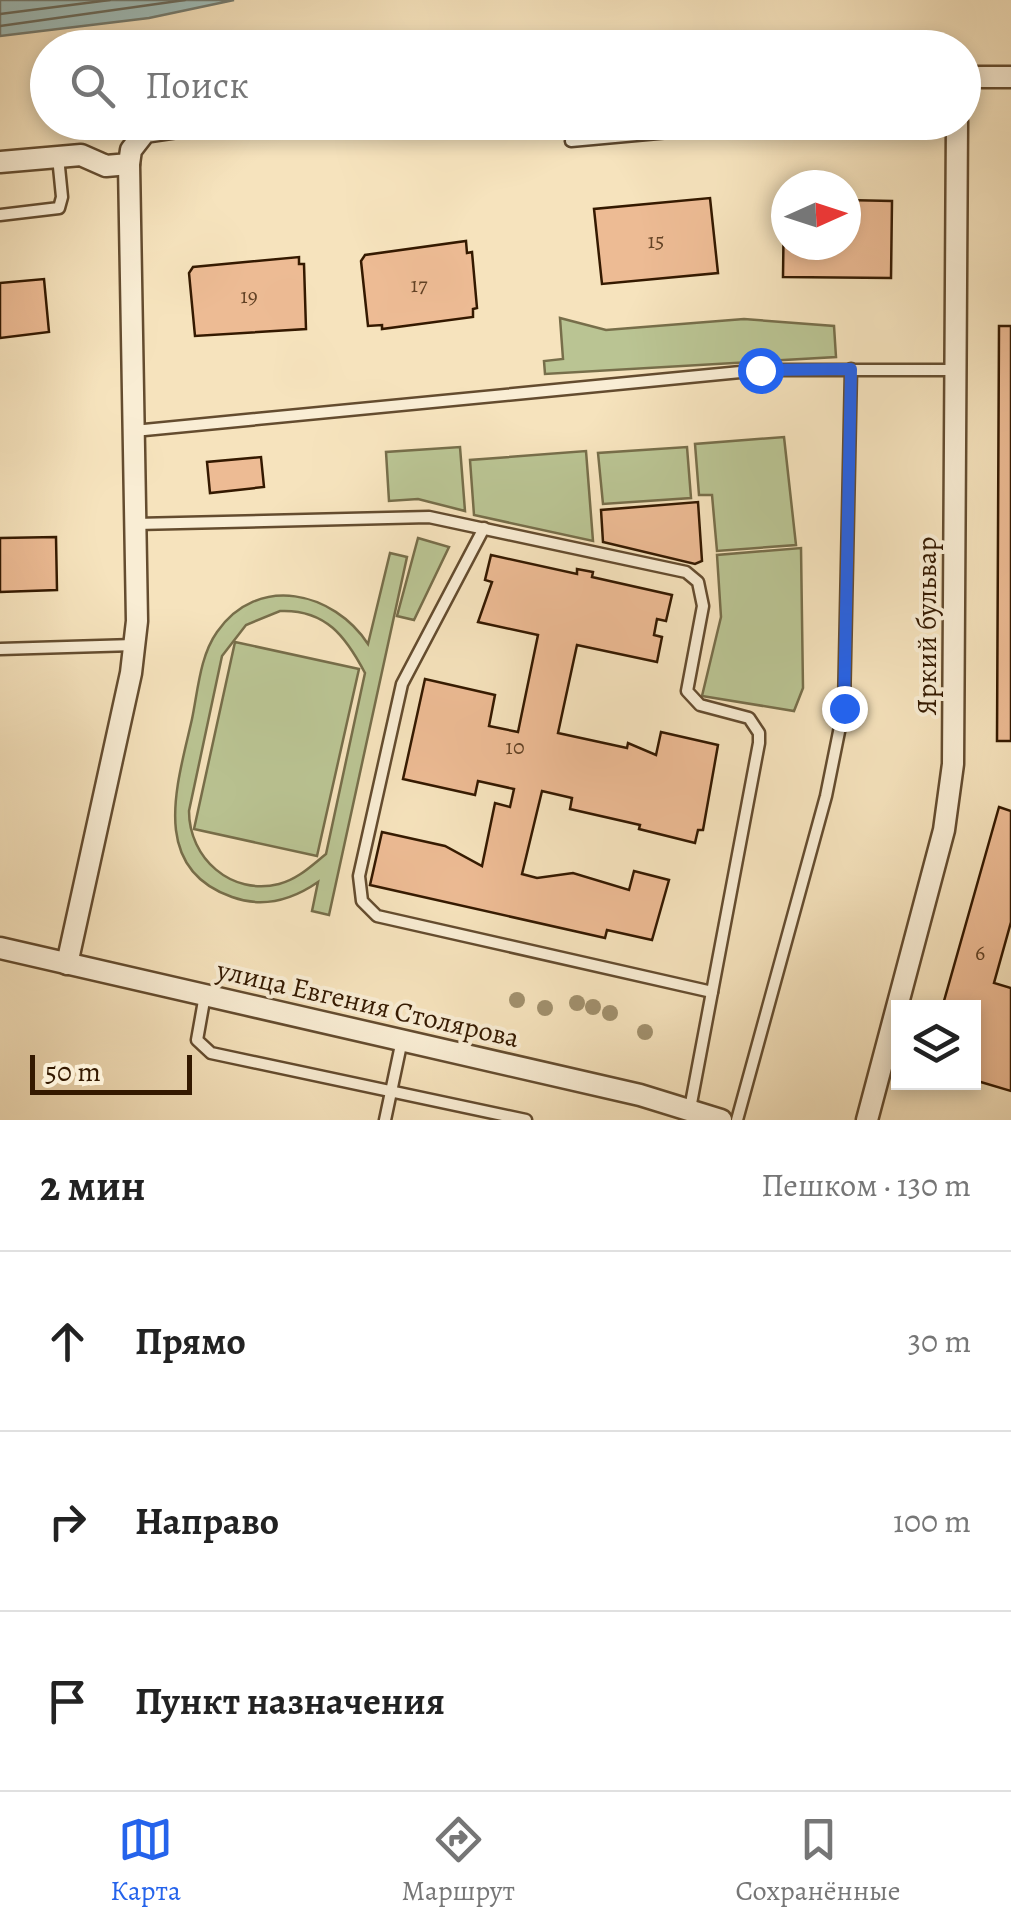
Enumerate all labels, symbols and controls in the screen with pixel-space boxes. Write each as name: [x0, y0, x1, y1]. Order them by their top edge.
search box: [30, 30, 981, 140]
icon: search: [65, 58, 120, 113]
text: Поиск: [145, 59, 249, 111]
north arrow: [771, 170, 861, 260]
house number: 15: [648, 226, 664, 256]
house number: 17: [411, 270, 428, 300]
house number: 19: [240, 281, 258, 311]
route start: [738, 348, 784, 394]
street label: Яркий бульвар: [908, 537, 946, 715]
route end: [822, 686, 868, 732]
house number: 10: [505, 732, 525, 762]
house number: 6: [975, 938, 985, 968]
street label: улица Евгения Столярова: [212, 951, 523, 1057]
map controls: [891, 1000, 981, 1090]
button: layers: [891, 1000, 981, 1090]
scale bar: [30, 1050, 192, 1094]
text: 50 m: [45, 1053, 101, 1091]
text: 2 мин: [40, 1157, 146, 1214]
text: Пешком · 130 m: [761, 1163, 971, 1207]
icon: ahead: [40, 1314, 95, 1369]
text: Прямо: [135, 1315, 246, 1367]
text: 30 m: [908, 1319, 971, 1363]
icon: right: [40, 1494, 95, 1549]
text: Направо: [135, 1495, 279, 1547]
text: 100 m: [893, 1499, 971, 1543]
icon: arrive: [40, 1674, 95, 1729]
text: Пункт назначения: [135, 1675, 445, 1727]
tab: Карта: [110, 1812, 181, 1910]
tab: Маршрут: [402, 1812, 515, 1910]
tab: Сохранённые: [736, 1812, 901, 1910]

